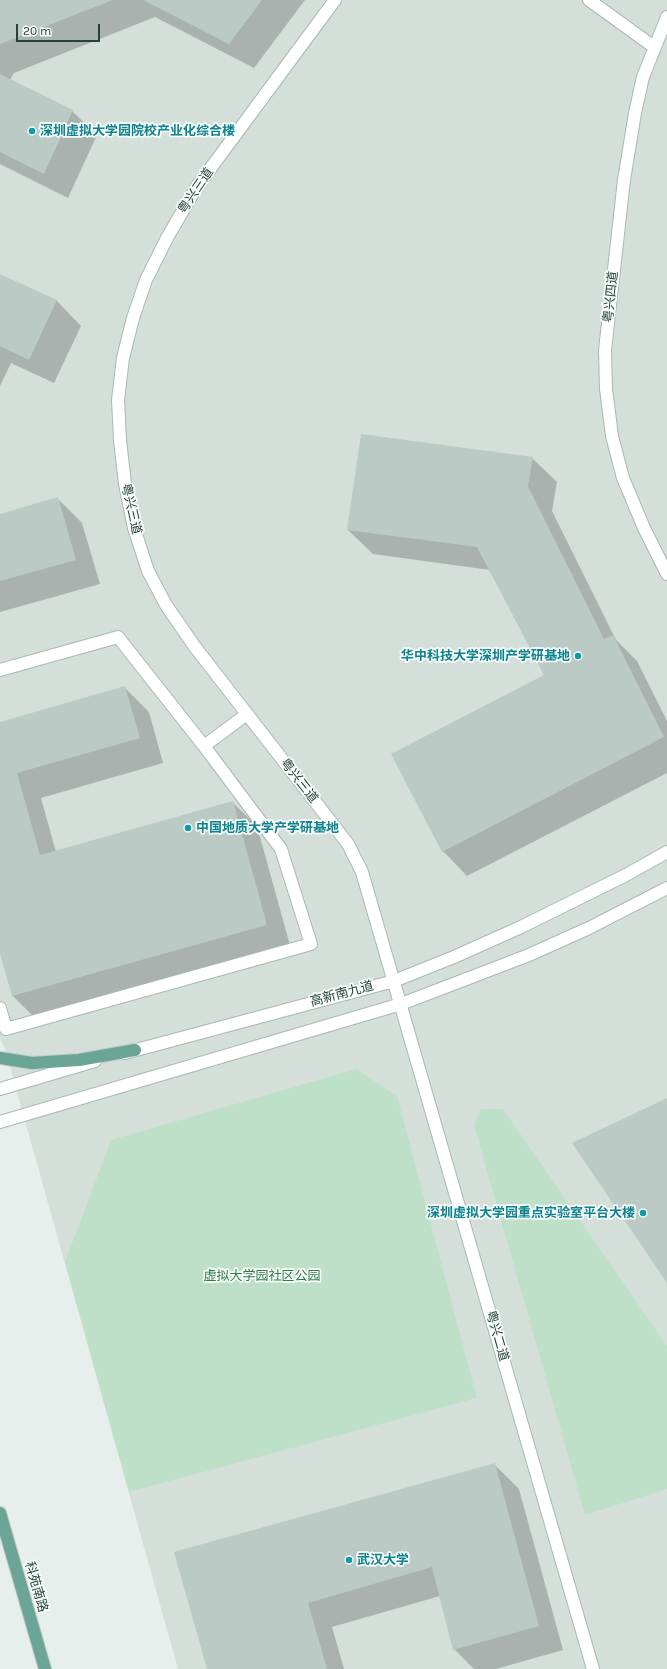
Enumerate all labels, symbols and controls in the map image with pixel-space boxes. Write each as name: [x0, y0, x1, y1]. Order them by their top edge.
scale bar: [18, 16, 102, 42]
text: 20 m: [23, 24, 51, 38]
place label: 深圳虚拟大学园院校产业化综合楼: [40, 123, 235, 139]
marker: 深圳虚拟大学园院校产业化综合楼: [27, 126, 37, 136]
street label: 粤兴三道: [175, 165, 217, 217]
street label: 粤兴四道: [601, 270, 621, 324]
street label: 粤兴三道: [118, 482, 144, 536]
place label: 华中科技大学深圳产学研基地: [401, 648, 570, 664]
marker: 华中科技大学深圳产学研基地: [573, 651, 583, 661]
street label: 粤兴三道: [277, 756, 321, 806]
place label: 中国地质大学产学研基地: [196, 820, 339, 836]
marker: 中国地质大学产学研基地: [183, 823, 193, 833]
street label: 高新南九道: [309, 978, 375, 1010]
place label: 深圳虚拟大学园重点实验室平台大楼: [427, 1205, 635, 1221]
marker: 深圳虚拟大学园重点实验室平台大楼: [638, 1208, 648, 1218]
park label: 虚拟大学园社区公园: [204, 1268, 320, 1284]
street label: 粤兴二道: [482, 1309, 512, 1363]
place label: 武汉大学: [357, 1552, 409, 1568]
marker: 武汉大学: [344, 1555, 354, 1565]
street label: 科苑南路: [21, 1560, 51, 1614]

